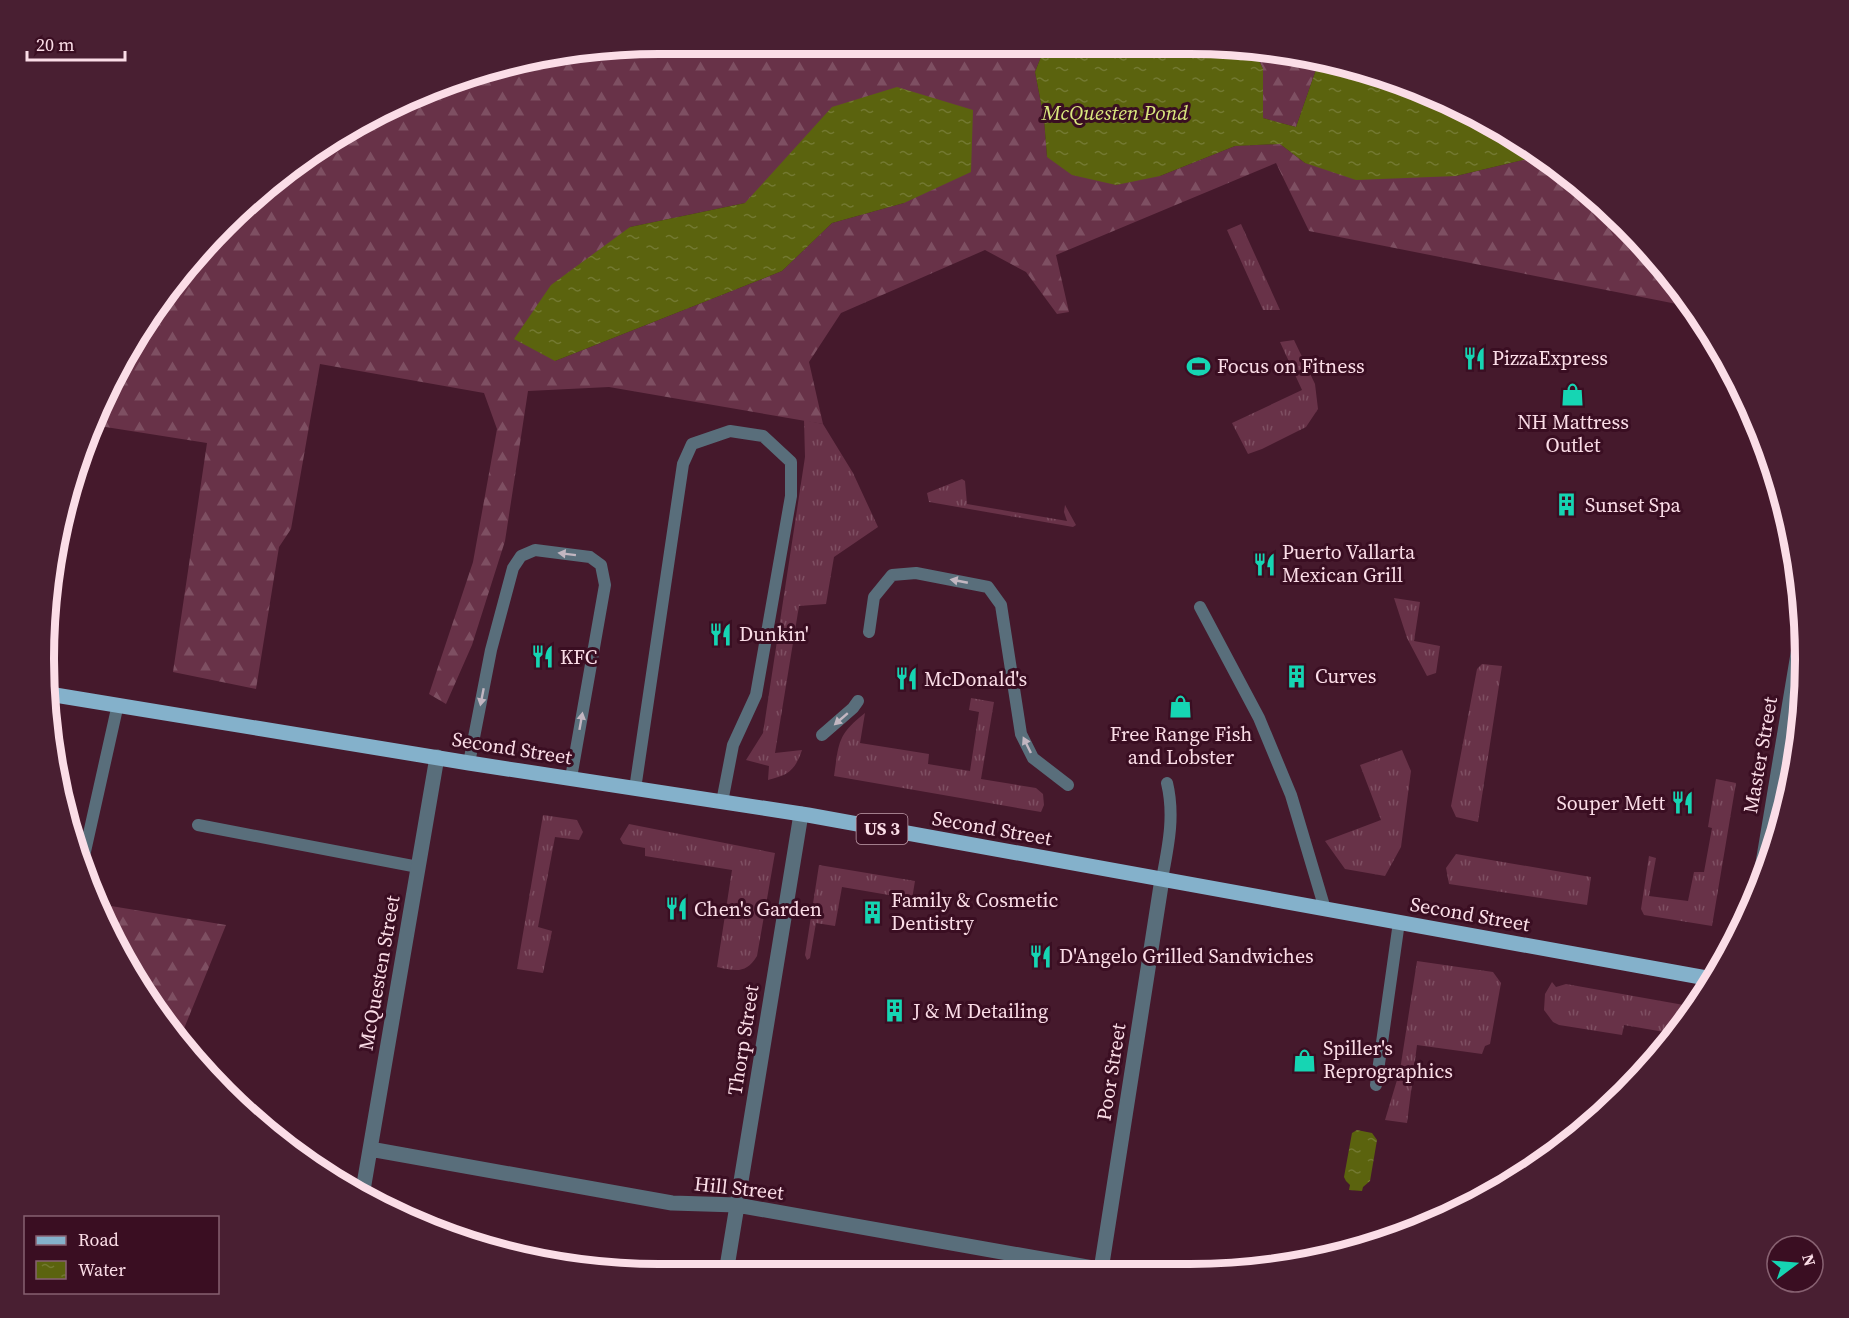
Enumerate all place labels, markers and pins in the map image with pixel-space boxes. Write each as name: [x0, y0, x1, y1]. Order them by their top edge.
place label: PizzaExpress: [1492, 344, 1608, 372]
restaurant icon: PizzaExpress: [1461, 345, 1487, 371]
place label: Focus on Fitness: [1217, 352, 1365, 380]
sports icon: Focus on Fitness: [1186, 353, 1212, 379]
shop icon: NH Mattress Outlet: [1560, 381, 1586, 407]
place label: NH Mattress Outlet: [1517, 408, 1629, 459]
place label: Sunset Spa: [1585, 491, 1682, 519]
building icon: Sunset Spa: [1554, 492, 1580, 518]
place label: Puerto Vallarta Mexican Grill: [1282, 538, 1416, 589]
restaurant icon: Puerto Vallarta Mexican Grill: [1251, 551, 1277, 577]
place label: Dunkin': [739, 620, 809, 648]
restaurant icon: Dunkin': [708, 621, 734, 647]
place label: KFC: [560, 643, 597, 671]
restaurant icon: KFC: [529, 644, 555, 670]
place label: Curves: [1315, 662, 1376, 690]
building icon: Curves: [1284, 663, 1310, 689]
place label: McDonald's: [924, 665, 1027, 693]
restaurant icon: McDonald's: [893, 666, 919, 692]
shop icon: Free Range Fish and Lobster: [1168, 693, 1194, 719]
place label: Free Range Fish and Lobster: [1110, 720, 1252, 771]
place label: Souper Mett: [1557, 789, 1665, 817]
restaurant icon: Souper Mett: [1670, 790, 1696, 816]
place label: Family & Cosmetic Dentistry: [891, 886, 1058, 937]
place label: Chen's Garden: [694, 895, 822, 923]
restaurant icon: Chen's Garden: [663, 896, 689, 922]
building icon: Family & Cosmetic Dentistry: [860, 899, 886, 925]
place label: D'Angelo Grilled Sandwiches: [1059, 942, 1314, 970]
restaurant icon: D'Angelo Grilled Sandwiches: [1028, 943, 1054, 969]
place label: J & M Detailing: [912, 997, 1048, 1025]
building icon: J & M Detailing: [882, 998, 908, 1024]
place label: Spiller's Reprographics: [1323, 1034, 1453, 1085]
shop icon: Spiller's Reprographics: [1292, 1047, 1318, 1073]

